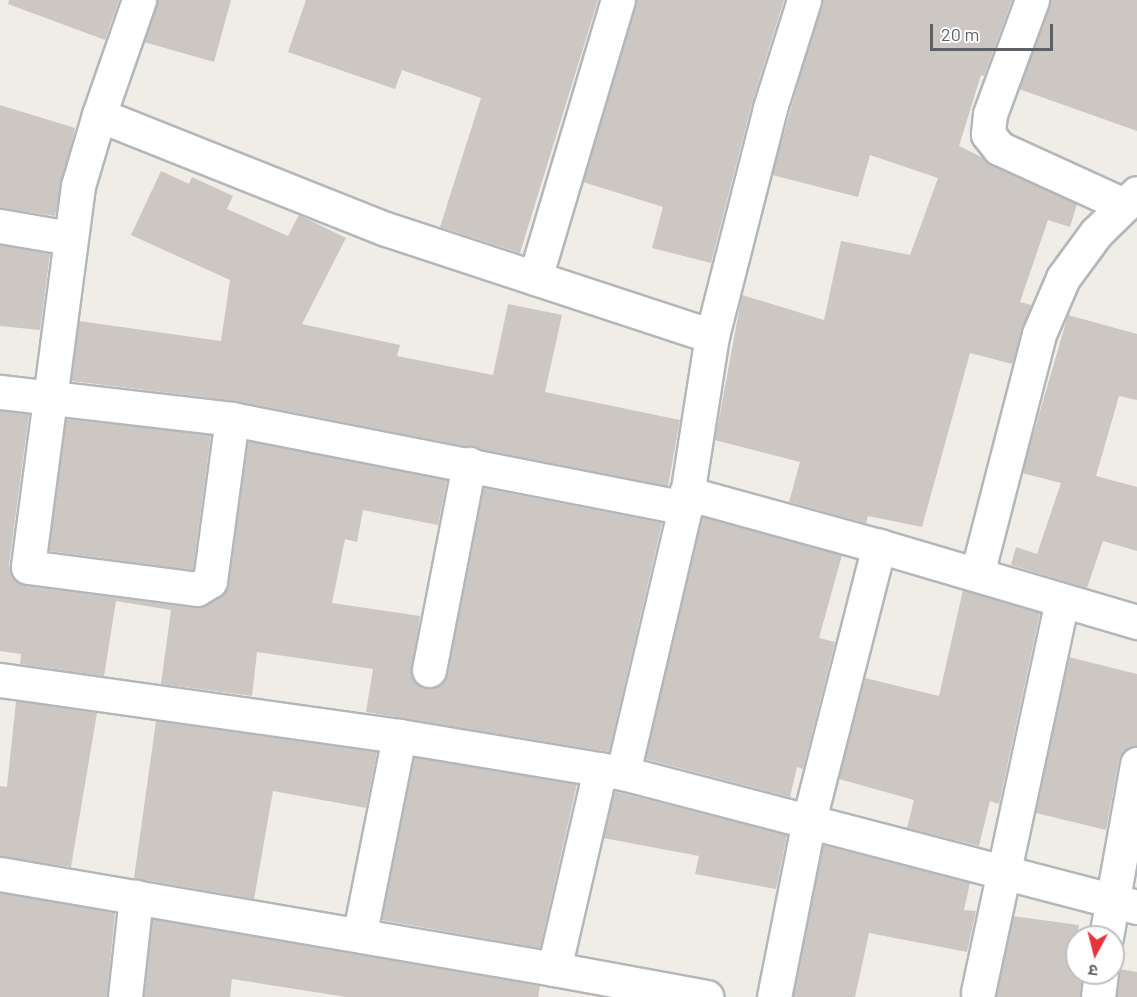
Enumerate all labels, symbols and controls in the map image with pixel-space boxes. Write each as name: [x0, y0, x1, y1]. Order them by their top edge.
scale bar: [933, 12, 1056, 50]
text: 20 m: [941, 23, 979, 45]
north arrow: [1065, 925, 1125, 985]
text: उ: [1087, 961, 1099, 981]

